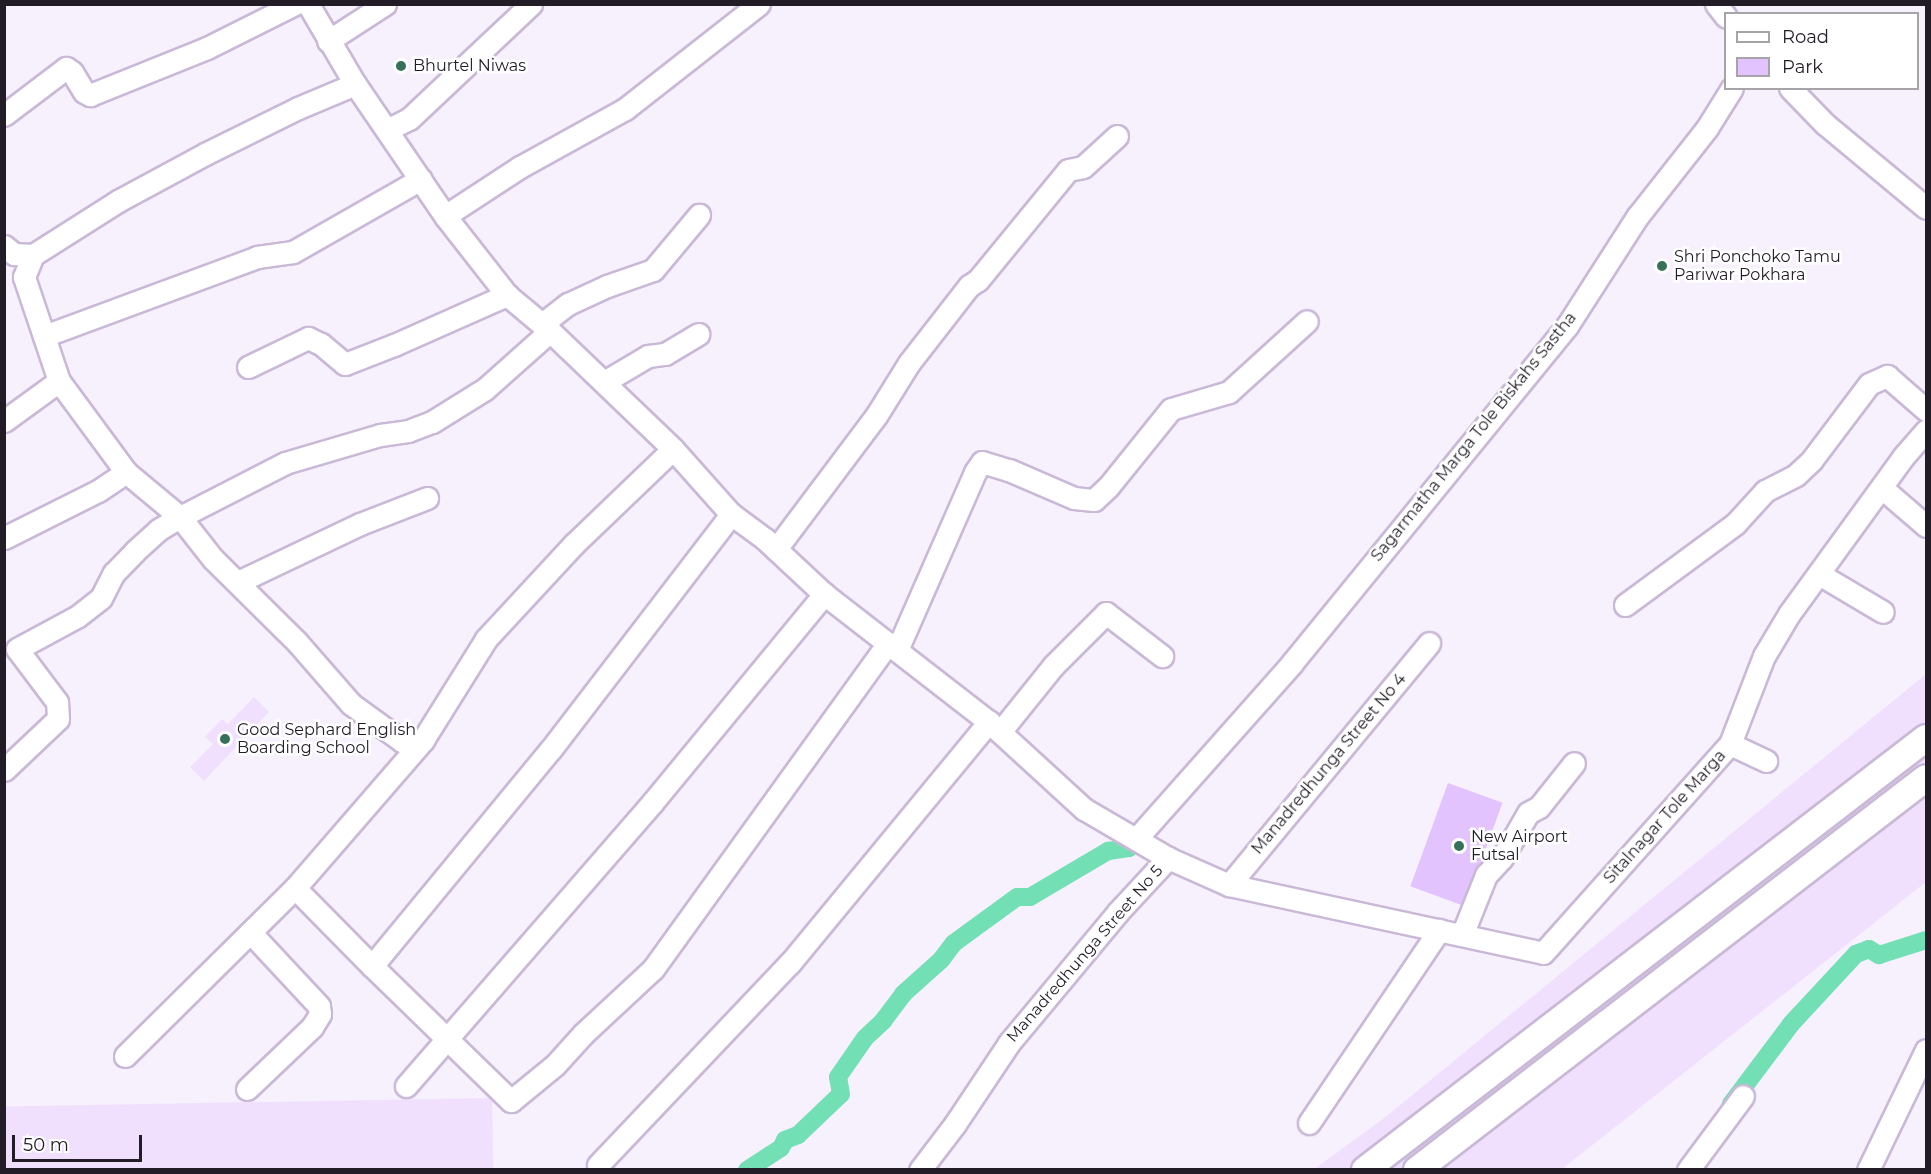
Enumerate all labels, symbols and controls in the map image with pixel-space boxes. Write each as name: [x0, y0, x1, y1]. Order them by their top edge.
legend: [1724, 12, 1919, 90]
text: Road: [1782, 26, 1829, 48]
place label: Bhurtel Niwas: [413, 56, 526, 76]
text: Park: [1782, 56, 1823, 78]
marker: Bhurtel Niwas: [394, 59, 408, 73]
place label: Shri Ponchoko Tamu Pariwar Pokhara: [1674, 247, 1841, 285]
marker: Shri Ponchoko Tamu Pariwar Pokhara: [1655, 259, 1669, 273]
street label: Sagarmatha Marga Tole Biskahs Sastha: [1367, 309, 1581, 565]
street label: Manadredhunga Street No 4: [1248, 670, 1410, 858]
place label: Good Sephard English Boarding School: [237, 720, 416, 758]
marker: Good Sephard English Boarding School: [218, 732, 232, 746]
street label: Sitalnagar Tole Marga: [1600, 746, 1730, 888]
place label: New Airport Futsal: [1471, 827, 1568, 865]
marker: New Airport Futsal: [1452, 839, 1466, 853]
street label: Manadredhunga Street No 5: [1003, 862, 1167, 1046]
scale bar: [15, 1123, 146, 1161]
text: 50 m: [23, 1134, 69, 1156]

